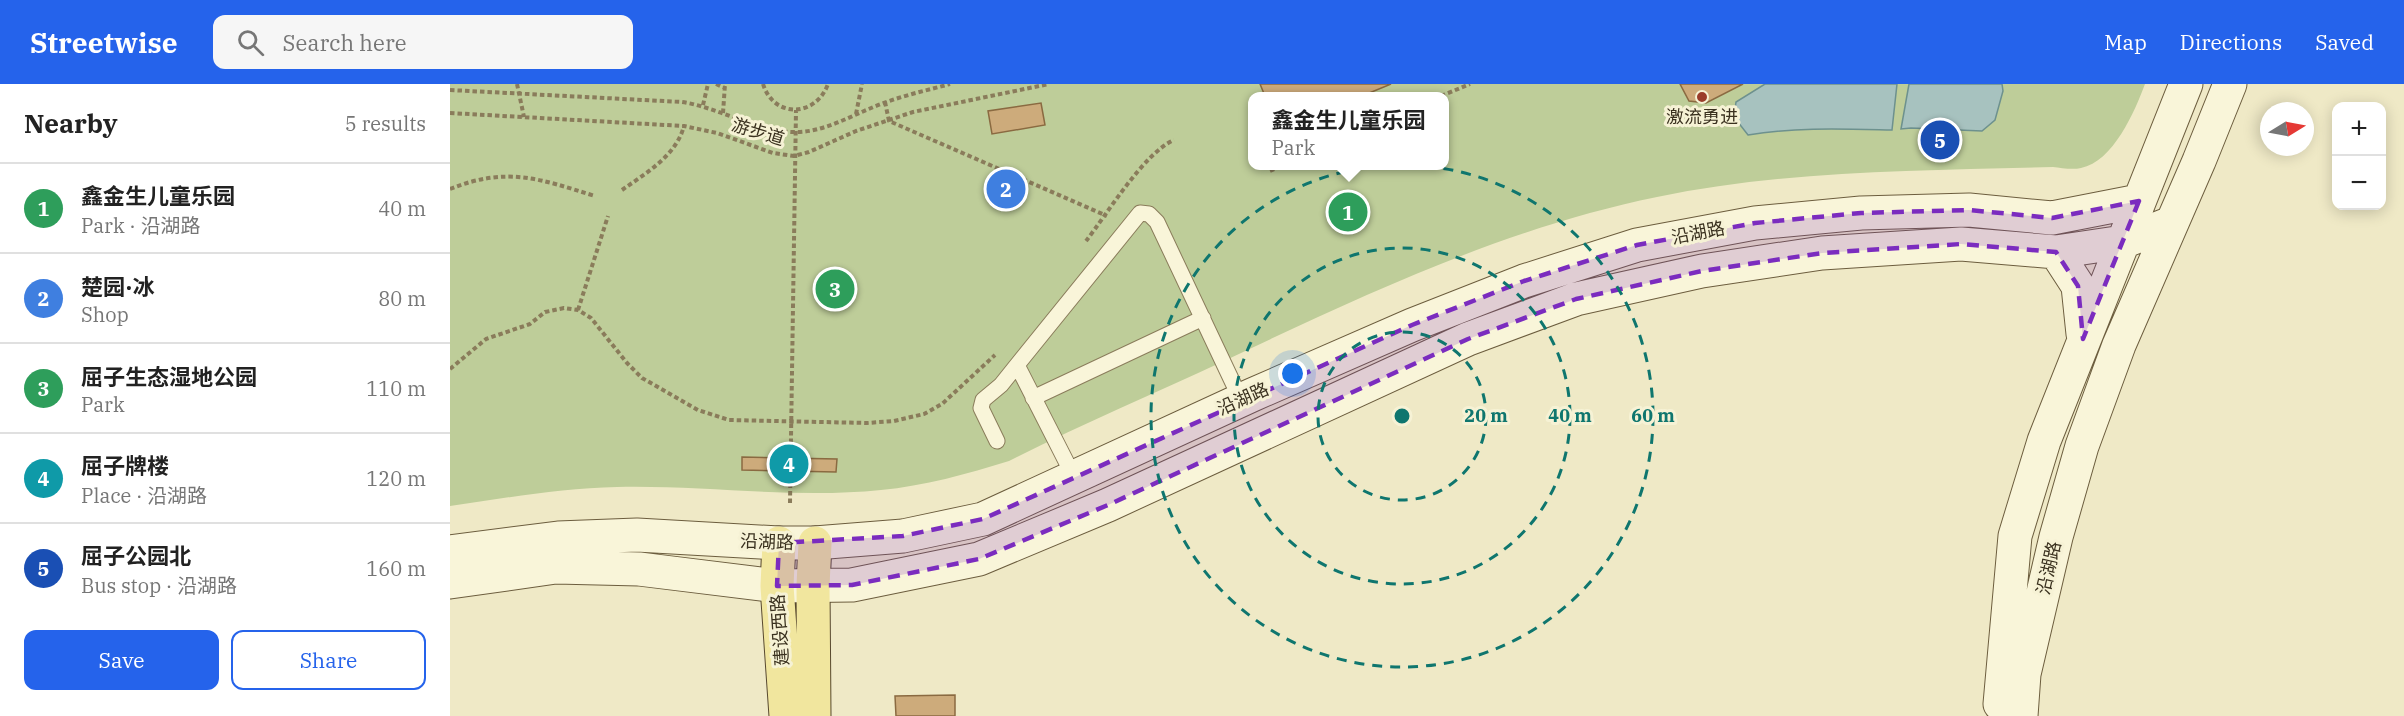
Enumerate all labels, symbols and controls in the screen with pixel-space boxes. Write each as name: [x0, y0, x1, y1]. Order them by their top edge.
search box: [213, 15, 633, 69]
text: Streetwise: [30, 24, 177, 61]
icon: search: [234, 26, 267, 59]
text: Search here: [282, 28, 406, 57]
text: Map: [2104, 28, 2147, 56]
text: Directions: [2180, 28, 2282, 56]
text: Saved: [2315, 28, 2374, 56]
marker: 激流勇进: [1695, 90, 1709, 104]
popup: [1248, 92, 1449, 170]
north arrow: [2260, 102, 2314, 156]
map controls: [2332, 102, 2386, 210]
button: +: [2332, 102, 2386, 156]
text: 鑫金生儿童乐园: [1271, 105, 1426, 134]
place label: 激流勇进: [1666, 105, 1738, 128]
text: Nearby: [24, 106, 118, 140]
text: 5 results: [345, 110, 426, 137]
street label: 游步道: [729, 113, 787, 150]
pin: 5: [1920, 118, 1960, 162]
text: Park: [1271, 134, 1315, 161]
button: −: [2332, 156, 2386, 210]
pin: 2: [986, 166, 1026, 212]
text: 鑫金生儿童乐园: [81, 181, 235, 210]
pin: 1: [1328, 190, 1368, 234]
text: 1: [38, 195, 50, 222]
text: 40 m: [378, 195, 426, 222]
text: Park · 沿湖路: [81, 212, 200, 239]
street label: 沿湖路: [1669, 216, 1727, 249]
pin: 3: [816, 266, 854, 312]
text: 楚园·冰: [81, 272, 155, 301]
text: 2: [38, 285, 50, 312]
text: 80 m: [378, 285, 426, 312]
text: Shop: [81, 301, 129, 328]
your location: [1278, 359, 1307, 388]
text: 屈子生态湿地公园: [81, 362, 257, 391]
text: 3: [38, 375, 50, 402]
text: 110 m: [366, 375, 426, 402]
street label: 沿湖路: [1213, 377, 1272, 420]
text: Park: [81, 391, 125, 418]
text: 20 m: [1464, 404, 1508, 427]
text: 40 m: [1548, 404, 1592, 427]
text: 60 m: [1631, 404, 1675, 427]
centre of rings: [1392, 406, 1412, 426]
pin: 4: [770, 442, 808, 487]
text: 屈子牌楼: [81, 451, 169, 480]
text: 4: [38, 465, 50, 492]
text: 120 m: [366, 465, 426, 492]
text: Place · 沿湖路: [81, 482, 207, 509]
street label: 沿湖路: [740, 529, 794, 554]
street label: 沿湖路: [2031, 539, 2066, 597]
text: 屈子公园北: [81, 541, 191, 570]
text: 5: [38, 555, 50, 582]
text: 160 m: [366, 555, 426, 582]
text: Bus stop · 沿湖路: [81, 572, 237, 599]
street label: 建设西路: [766, 593, 793, 667]
button: Save: [24, 630, 219, 690]
button: Share: [231, 630, 426, 690]

